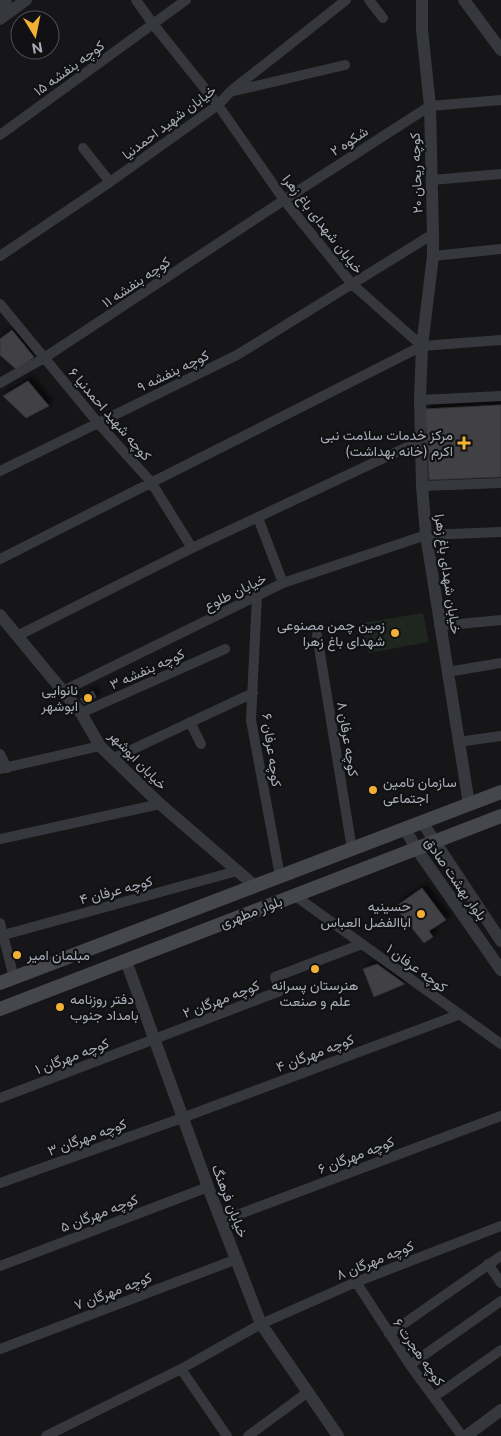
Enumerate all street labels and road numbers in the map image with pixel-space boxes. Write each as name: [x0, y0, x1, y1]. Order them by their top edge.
street label: کوچه بنفشه ١۵: [31, 37, 108, 101]
street label: خیابان شهید احمدنیا: [119, 81, 220, 163]
street label: شکوه ۲: [327, 123, 371, 160]
street label: کوچه ریحان ۲۰: [407, 132, 427, 214]
street label: خیابان شهدای باغ زهرا: [277, 171, 367, 278]
street label: کوچه بنفشه ۱۱: [99, 253, 174, 312]
street label: کوچه بنفشه ۹: [135, 347, 212, 397]
street label: کوچه شهید احمدنیا ۶: [64, 364, 155, 465]
street label: خیابان شهدای باغ‌ زهرا: [429, 513, 464, 636]
street label: خیابان طلوع: [201, 570, 270, 617]
street label: کوچه بنفشه ۳: [107, 645, 188, 694]
street label: کوچه عرفان ۸: [332, 700, 362, 778]
street label: کوچه عرفان ۶: [257, 712, 285, 788]
street label: خیابان ابوشهر: [104, 726, 170, 794]
street label: بلوار بهشت صادق: [421, 835, 490, 924]
street label: کوچه عرفان ۴: [78, 873, 155, 909]
street label: بلوار مطهری: [218, 893, 285, 932]
street label: کوچه عرفان ۱: [382, 941, 451, 997]
street label: کوچه مهرگان ۲: [180, 977, 262, 1023]
street label: کوچه مهرگان ۴: [274, 1031, 357, 1077]
street label: کوچه مهرگان ۱: [33, 1035, 112, 1079]
street label: کوچه مهرگان ۳: [45, 1115, 129, 1161]
street label: کوچه مهرگان ۶: [315, 1133, 397, 1179]
street label: خیابان فرهنگ: [208, 1162, 251, 1240]
street label: کوچه مهرگان ۵: [58, 1191, 141, 1237]
street label: کوچه مهرگان ۸: [334, 1237, 417, 1285]
street label: کوچه مهرگان ۷: [72, 1269, 155, 1315]
street label: کوچه هجرت ۶: [388, 1315, 448, 1390]

